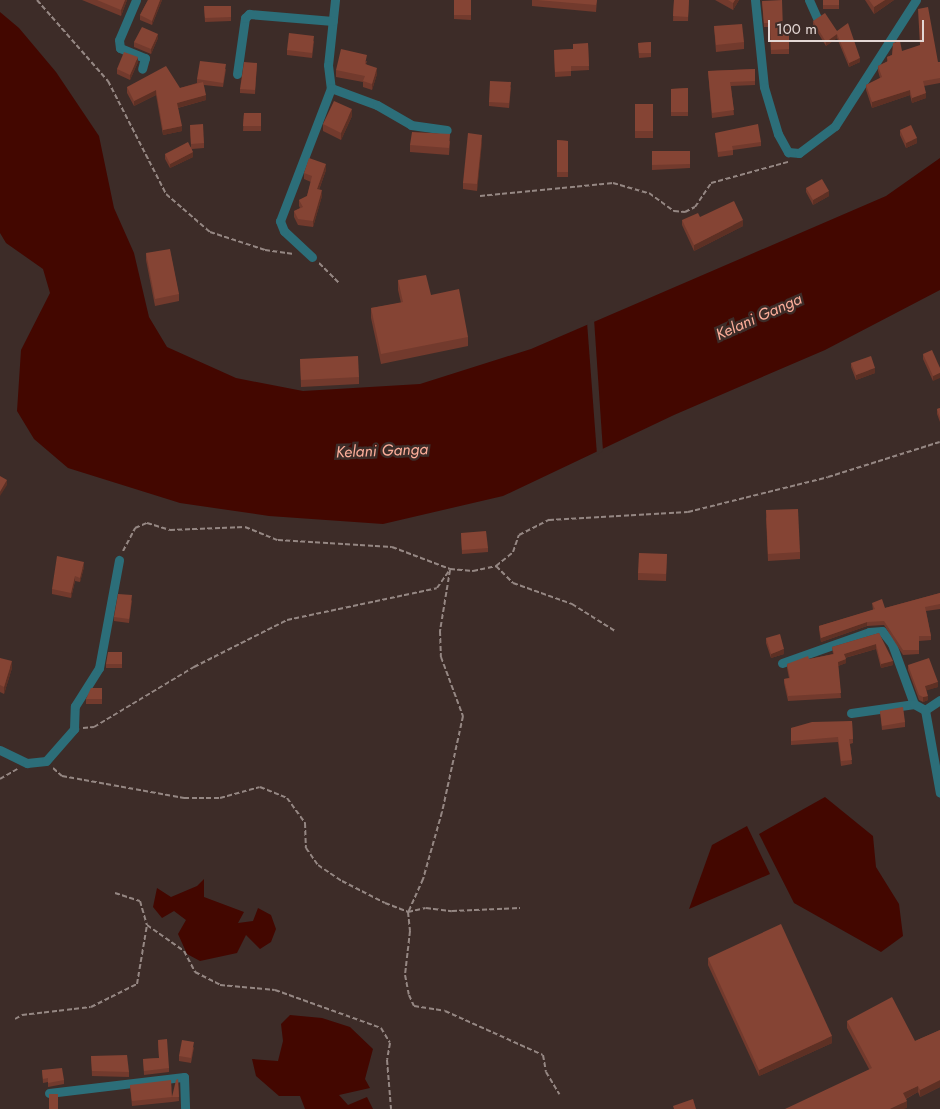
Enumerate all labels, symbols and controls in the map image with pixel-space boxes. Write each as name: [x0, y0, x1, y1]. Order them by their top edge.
scale bar: [770, 10, 926, 42]
text: 100 m: [776, 18, 817, 40]
water label: Kelani Ganga: [713, 289, 805, 345]
water label: Kelani Ganga: [335, 440, 429, 462]

